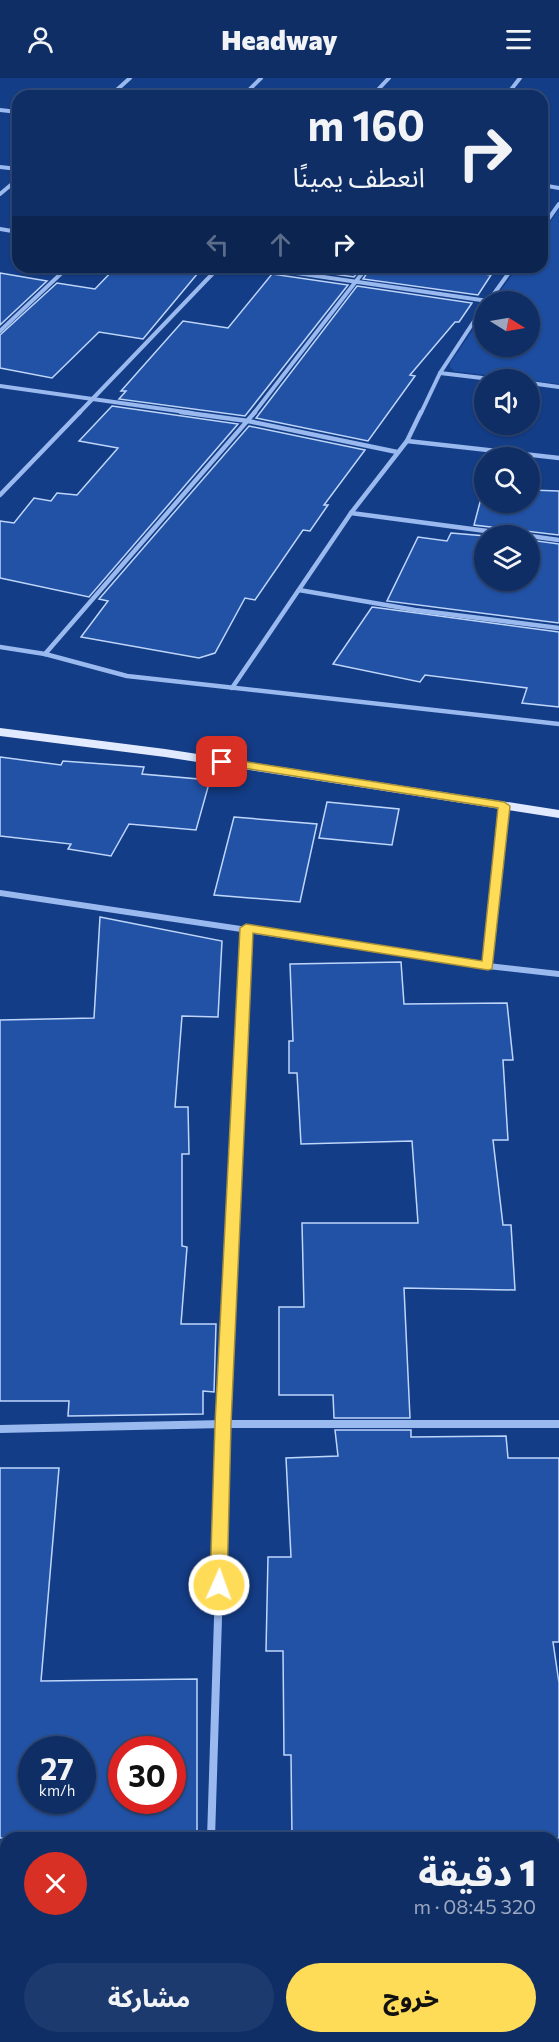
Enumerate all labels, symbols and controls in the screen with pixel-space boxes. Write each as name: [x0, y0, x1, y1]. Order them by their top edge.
icon: person: [24, 23, 57, 56]
text: Headway: [221, 23, 338, 56]
icon: menu: [502, 23, 535, 56]
text: 160 m: [307, 98, 425, 150]
icon: right: [446, 114, 524, 192]
text: انعطف يمينًا: [292, 160, 425, 193]
icon: left: [201, 228, 234, 261]
icon: ahead: [264, 228, 297, 261]
icon: right: [327, 228, 360, 261]
north arrow: [474, 291, 540, 357]
map controls: [474, 291, 540, 591]
button: sound: [474, 369, 540, 435]
button: search: [474, 447, 540, 513]
button: layers: [474, 525, 540, 591]
pin: [196, 736, 247, 787]
icon: arrive: [205, 745, 238, 778]
position arrow: [187, 1553, 251, 1617]
speed limit sign: 30: [108, 1736, 186, 1814]
text: 27: [40, 1749, 74, 1786]
text: km/h: [39, 1781, 75, 1799]
text: 1 دقيقة: [418, 1849, 536, 1893]
button: close: [24, 1852, 87, 1915]
text: 320 m · 08:45: [413, 1894, 536, 1918]
button: مشاركة: [24, 1963, 274, 2032]
button: خروج: [286, 1963, 536, 2032]

